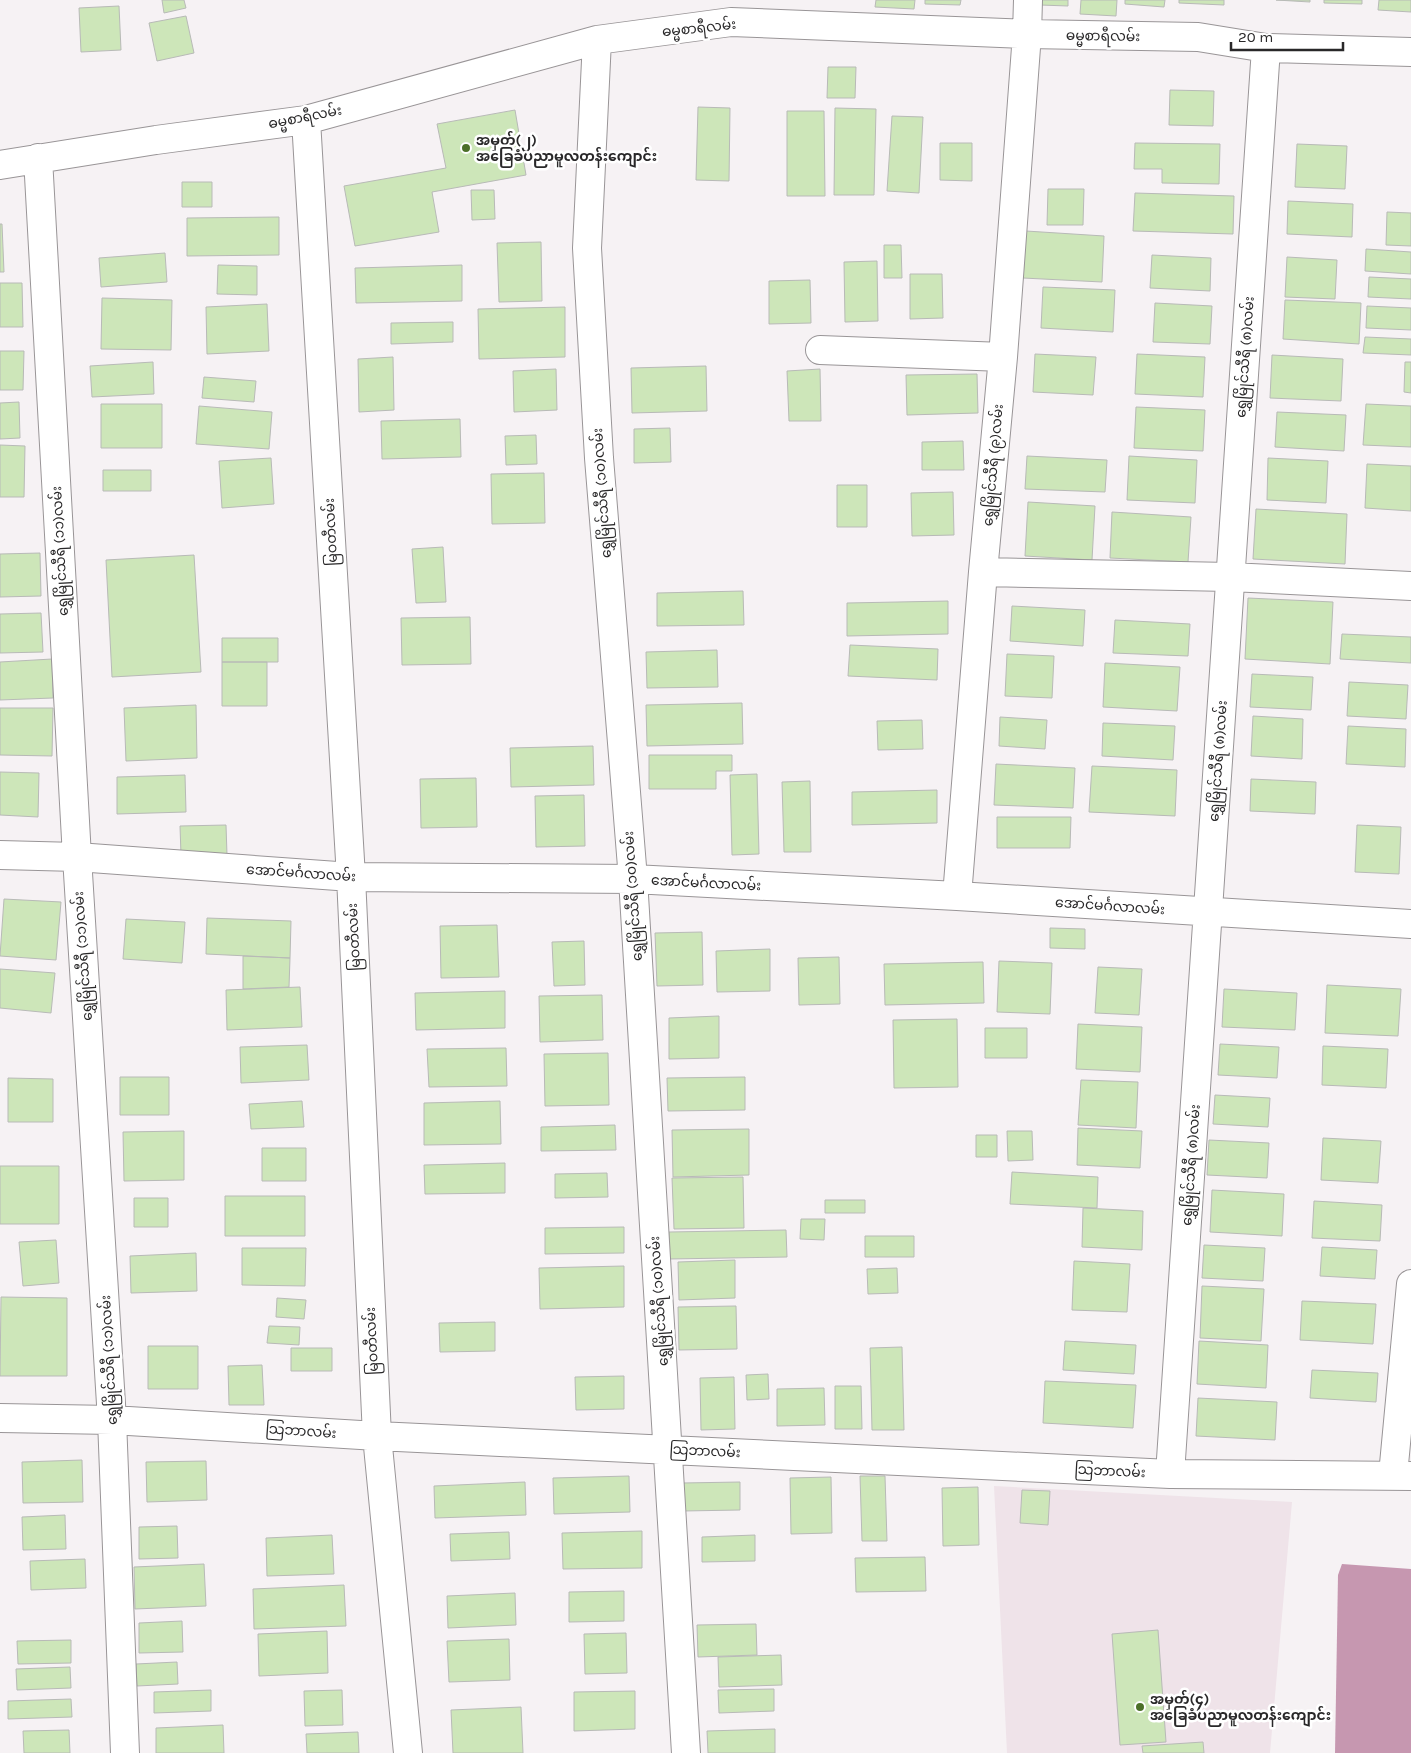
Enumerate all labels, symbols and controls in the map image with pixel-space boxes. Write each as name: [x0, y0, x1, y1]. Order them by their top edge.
street label: ဓမ္မစာရီလမ်း: [661, 14, 737, 44]
scale bar: [1231, 20, 1344, 52]
street label: ဓမ္မစာရီလမ်း: [1066, 25, 1140, 48]
text: 20 m: [1238, 28, 1273, 46]
street label: ဓမ္မစာရီလမ်း: [266, 100, 344, 136]
place label: အမှတ်(၂) အခြေခံပညာမူလတန်းကျောင်း: [476, 130, 657, 168]
marker: အမှတ်(၂) အခြေခံပညာမူလတန်းကျောင်း: [460, 142, 472, 154]
street label: ရွှေမြိုင်သီရီ (၈)လမ်း: [1230, 296, 1261, 418]
street label: ရွှေမြိုင်သီရီ (၉)လမ်း: [977, 403, 1010, 527]
street label: ရွှေမြိုင်သီရီ (၁၀)လမ်း: [587, 427, 618, 559]
street label: ရွှေမြိုင်သီရီ (၁၁)လမ်း: [46, 486, 75, 616]
street label: မြဝတီလမ်း: [319, 497, 344, 566]
street label: ရွှေမြိုင်သီရီ (၈)လမ်း: [1203, 700, 1234, 822]
street label: ရွှေမြိုင်သီရီ (၁၀)လမ်း: [618, 830, 649, 962]
street label: အောင်မင်္ဂလာလမ်း: [245, 859, 357, 885]
street label: အောင်မင်္ဂလာလမ်း: [651, 870, 762, 894]
street label: ရွှေမြိုင်သီရီ (၁၁)လမ်း: [68, 890, 99, 1022]
street label: အောင်မင်္ဂလာလမ်း: [1054, 892, 1166, 918]
street label: မြဝတီလမ်း: [342, 902, 367, 971]
street label: ရွှေမြိုင်သီရီ (၈)လမ်း: [1176, 1104, 1207, 1226]
street label: ရွှေမြိုင်သီရီ (၁၀)လမ်း: [644, 1235, 675, 1367]
street label: ရွှေမြိုင်သီရီ (၁၁)လမ်း: [95, 1295, 124, 1425]
street label: မြဝတီလမ်း: [360, 1306, 385, 1375]
street label: သြဘာလမ်း: [265, 1418, 337, 1445]
street label: သြဘာလမ်း: [669, 1439, 741, 1464]
street label: သြဘာလမ်း: [1074, 1459, 1146, 1484]
place label: အမှတ်(၄) အခြေခံပညာမူလတန်းကျောင်း: [1150, 1689, 1331, 1727]
marker: အမှတ်(၄) အခြေခံပညာမူလတန်းကျောင်း: [1134, 1701, 1146, 1713]

